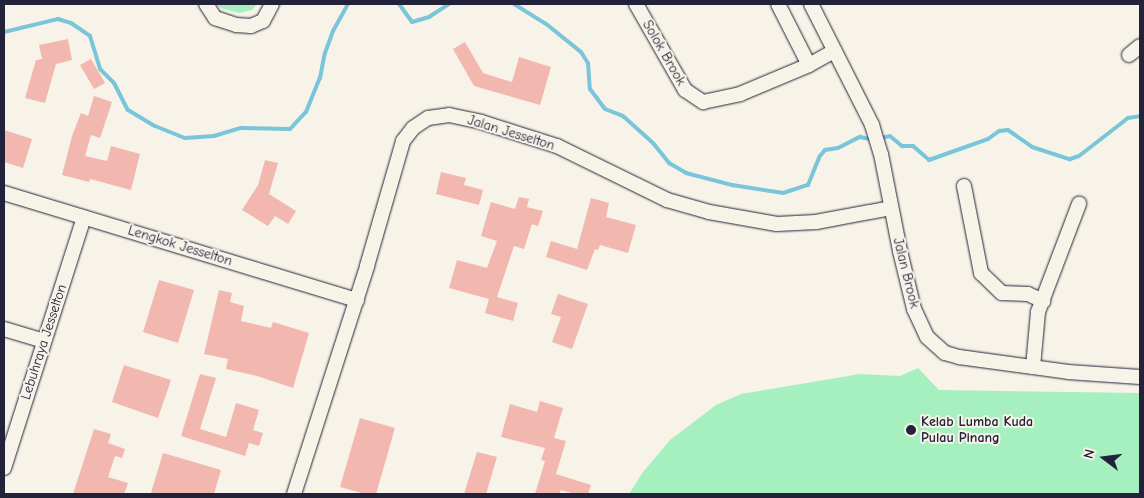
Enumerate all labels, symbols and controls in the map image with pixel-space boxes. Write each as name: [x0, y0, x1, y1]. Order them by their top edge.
street label: Solok Brook: [639, 17, 689, 89]
street label: Jalan Jesselton: [465, 112, 557, 154]
street label: Lengkok Jesselton: [126, 222, 234, 270]
street label: Jalan Brook: [889, 236, 923, 310]
street label: Lebuhraya Jesselton: [17, 282, 71, 402]
place label: Kelab Lumba Kuda Pulau Pinang: [921, 414, 1033, 447]
marker: Kelab Lumba Kuda Pulau Pinang: [905, 424, 917, 436]
north arrow: [1079, 433, 1129, 483]
text: N: [1080, 447, 1098, 461]

